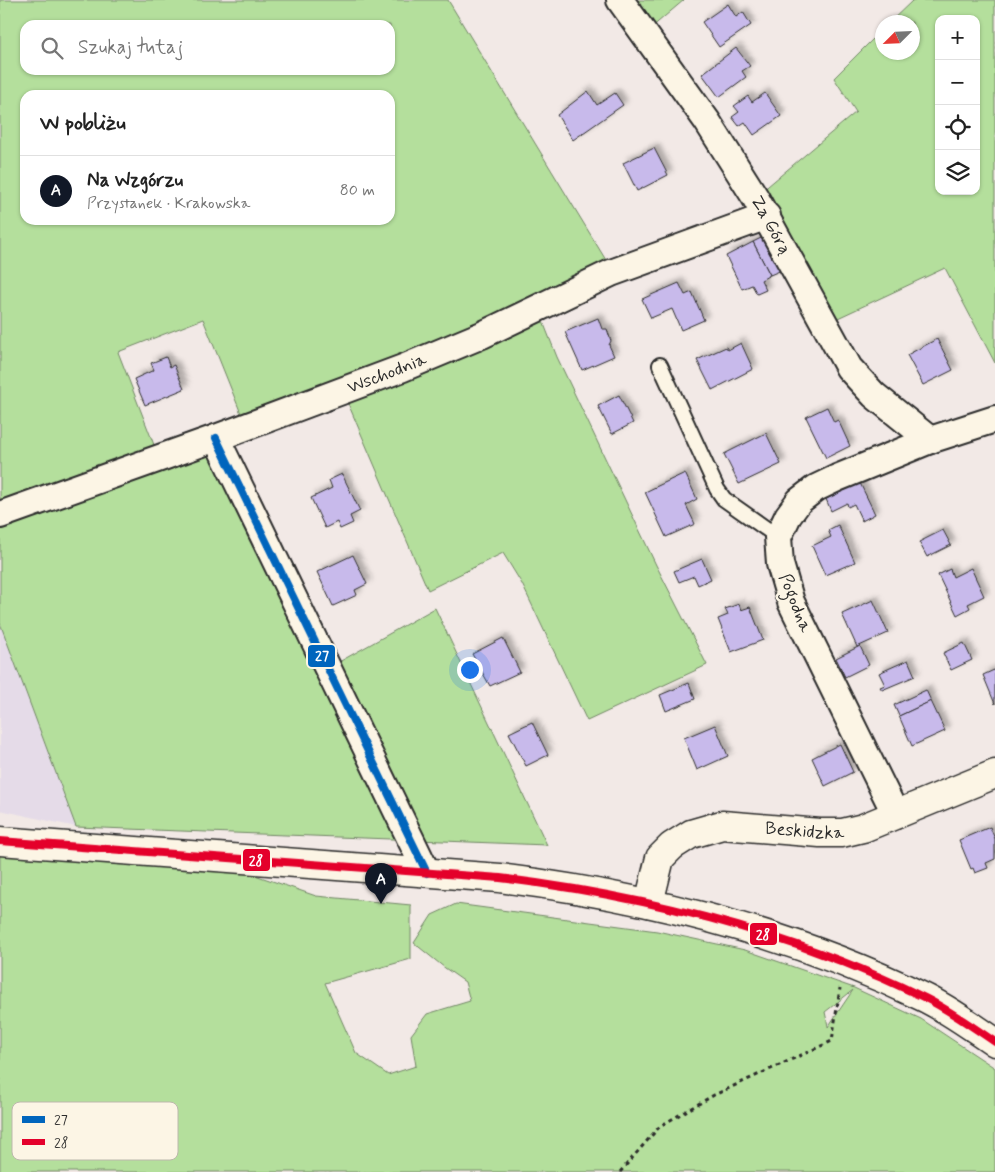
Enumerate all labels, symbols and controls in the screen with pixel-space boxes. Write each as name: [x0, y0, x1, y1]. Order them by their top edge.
north arrow: [875, 15, 920, 60]
map controls: [935, 15, 980, 195]
button: +: [935, 15, 980, 60]
search box: [20, 20, 395, 75]
icon: search: [38, 34, 66, 62]
text: Szukaj tutaj: [78, 35, 183, 60]
button: −: [935, 60, 980, 105]
button: locate: [935, 105, 980, 150]
text: W pobliżu: [40, 109, 126, 137]
button: layers: [935, 150, 980, 195]
text: Na Wzgórzu: [87, 168, 183, 193]
text: A: [51, 180, 61, 201]
text: 80 m: [340, 180, 375, 201]
street label: Za Górą: [745, 191, 796, 259]
text: Przystanek · Krakowska: [87, 193, 250, 214]
street label: Wschodnia: [344, 347, 430, 400]
street label: Pogodna: [771, 570, 818, 637]
line badge: 27: [307, 644, 336, 668]
text: 27: [315, 647, 329, 665]
your location: [457, 657, 483, 683]
street label: Beskidzka: [764, 817, 844, 845]
line badge: 28: [242, 848, 271, 872]
text: 28: [249, 852, 264, 870]
pin: A: [365, 863, 397, 904]
line badge: 28: [749, 922, 778, 946]
text: 28: [756, 926, 771, 944]
legend: [12, 1102, 178, 1160]
text: 27: [54, 1111, 68, 1129]
text: 28: [54, 1134, 69, 1152]

